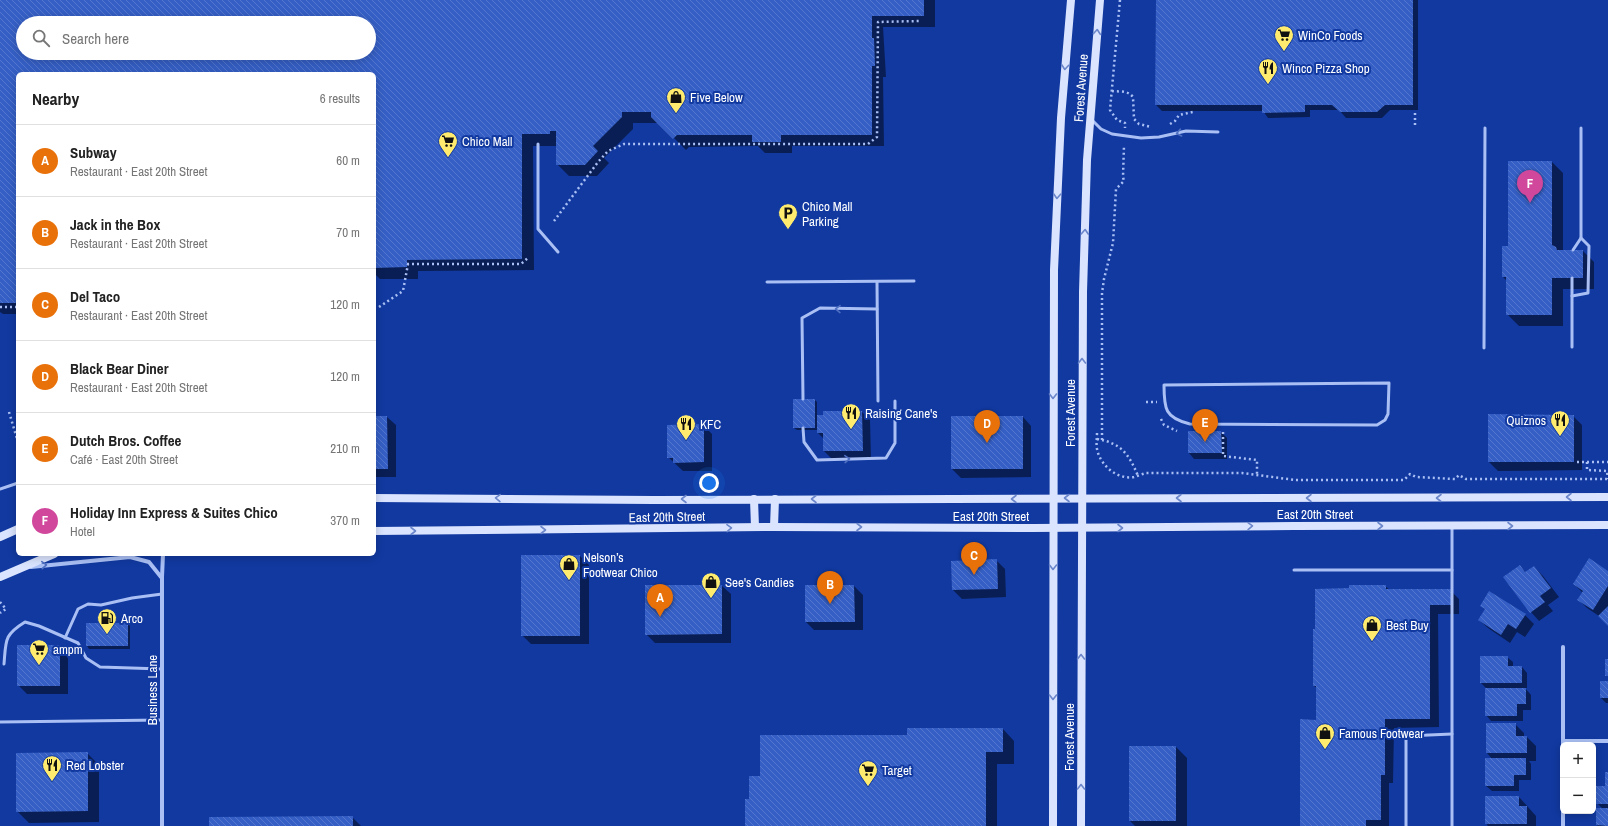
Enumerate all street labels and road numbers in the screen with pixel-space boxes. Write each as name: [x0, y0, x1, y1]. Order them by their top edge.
street label: Forest Avenue: [1070, 53, 1092, 123]
street label: Forest Avenue: [1062, 379, 1079, 447]
street label: East 20th Street: [1277, 506, 1353, 523]
street label: East 20th Street: [629, 508, 705, 526]
street label: East 20th Street: [953, 508, 1029, 525]
street label: Business Lane: [144, 655, 161, 725]
street label: Forest Avenue: [1061, 703, 1078, 771]

